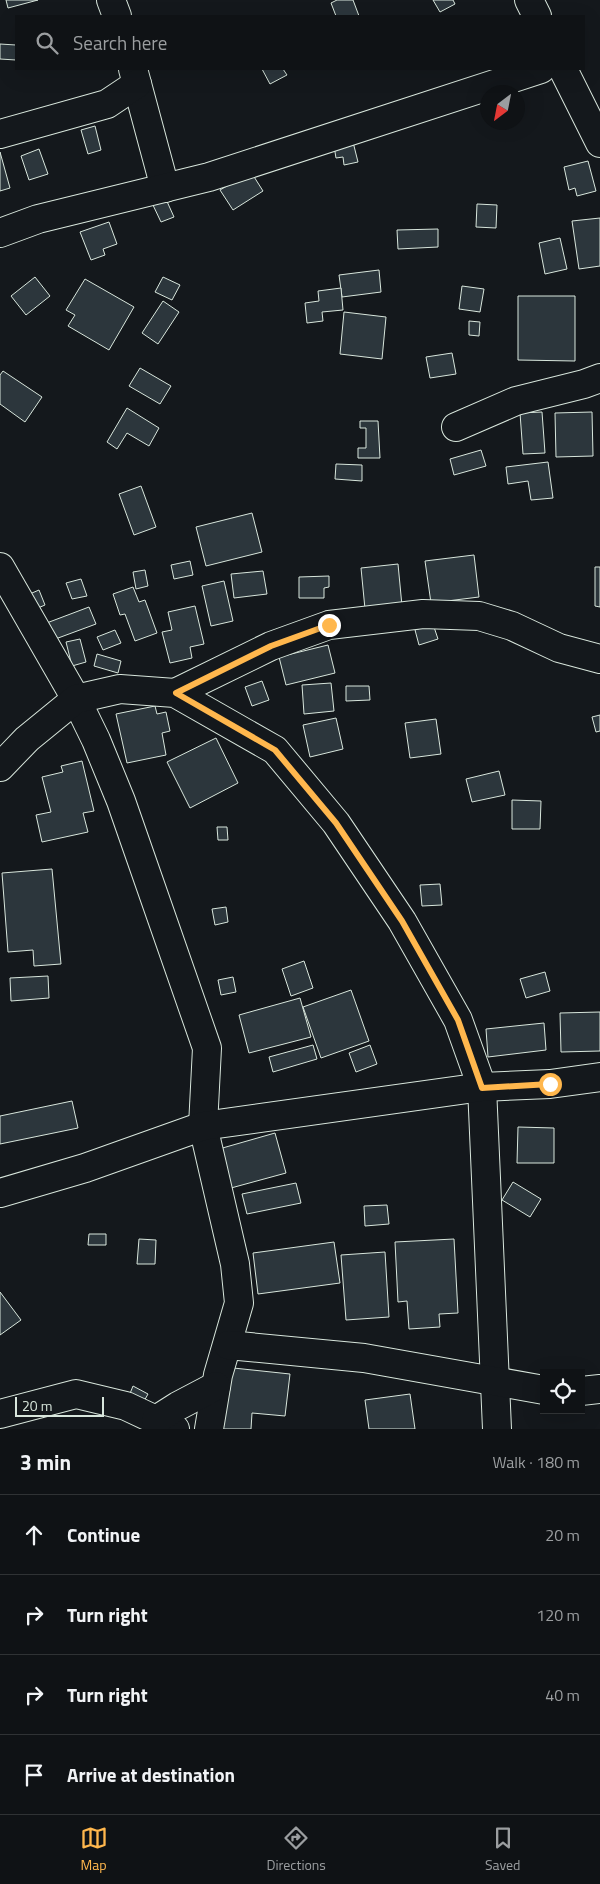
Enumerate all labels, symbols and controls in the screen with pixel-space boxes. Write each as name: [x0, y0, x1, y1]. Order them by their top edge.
search box: [15, 15, 585, 70]
text: Search here: [73, 28, 167, 57]
icon: search: [33, 29, 61, 57]
north arrow: [480, 85, 525, 130]
route end: [318, 614, 341, 637]
route start: [539, 1073, 562, 1096]
map controls: [540, 1369, 585, 1414]
button: locate: [540, 1369, 585, 1414]
scale bar: [15, 1394, 104, 1417]
text: 20 m: [22, 1395, 52, 1416]
text: 3 min: [20, 1446, 71, 1478]
text: Walk · 180 m: [492, 1450, 580, 1474]
text: Continue: [67, 1520, 140, 1549]
icon: ahead: [20, 1521, 48, 1549]
text: 20 m: [545, 1523, 580, 1547]
text: Turn right: [67, 1600, 148, 1629]
icon: right: [20, 1601, 48, 1629]
text: 120 m: [536, 1603, 580, 1627]
text: Turn right: [67, 1680, 148, 1709]
icon: right: [20, 1681, 48, 1709]
text: 40 m: [545, 1683, 580, 1707]
text: Arrive at destination: [67, 1760, 235, 1789]
icon: arrive: [20, 1761, 48, 1789]
tab: Map: [80, 1824, 108, 1875]
tab: Directions: [267, 1824, 326, 1875]
tab: Saved: [485, 1824, 521, 1875]

